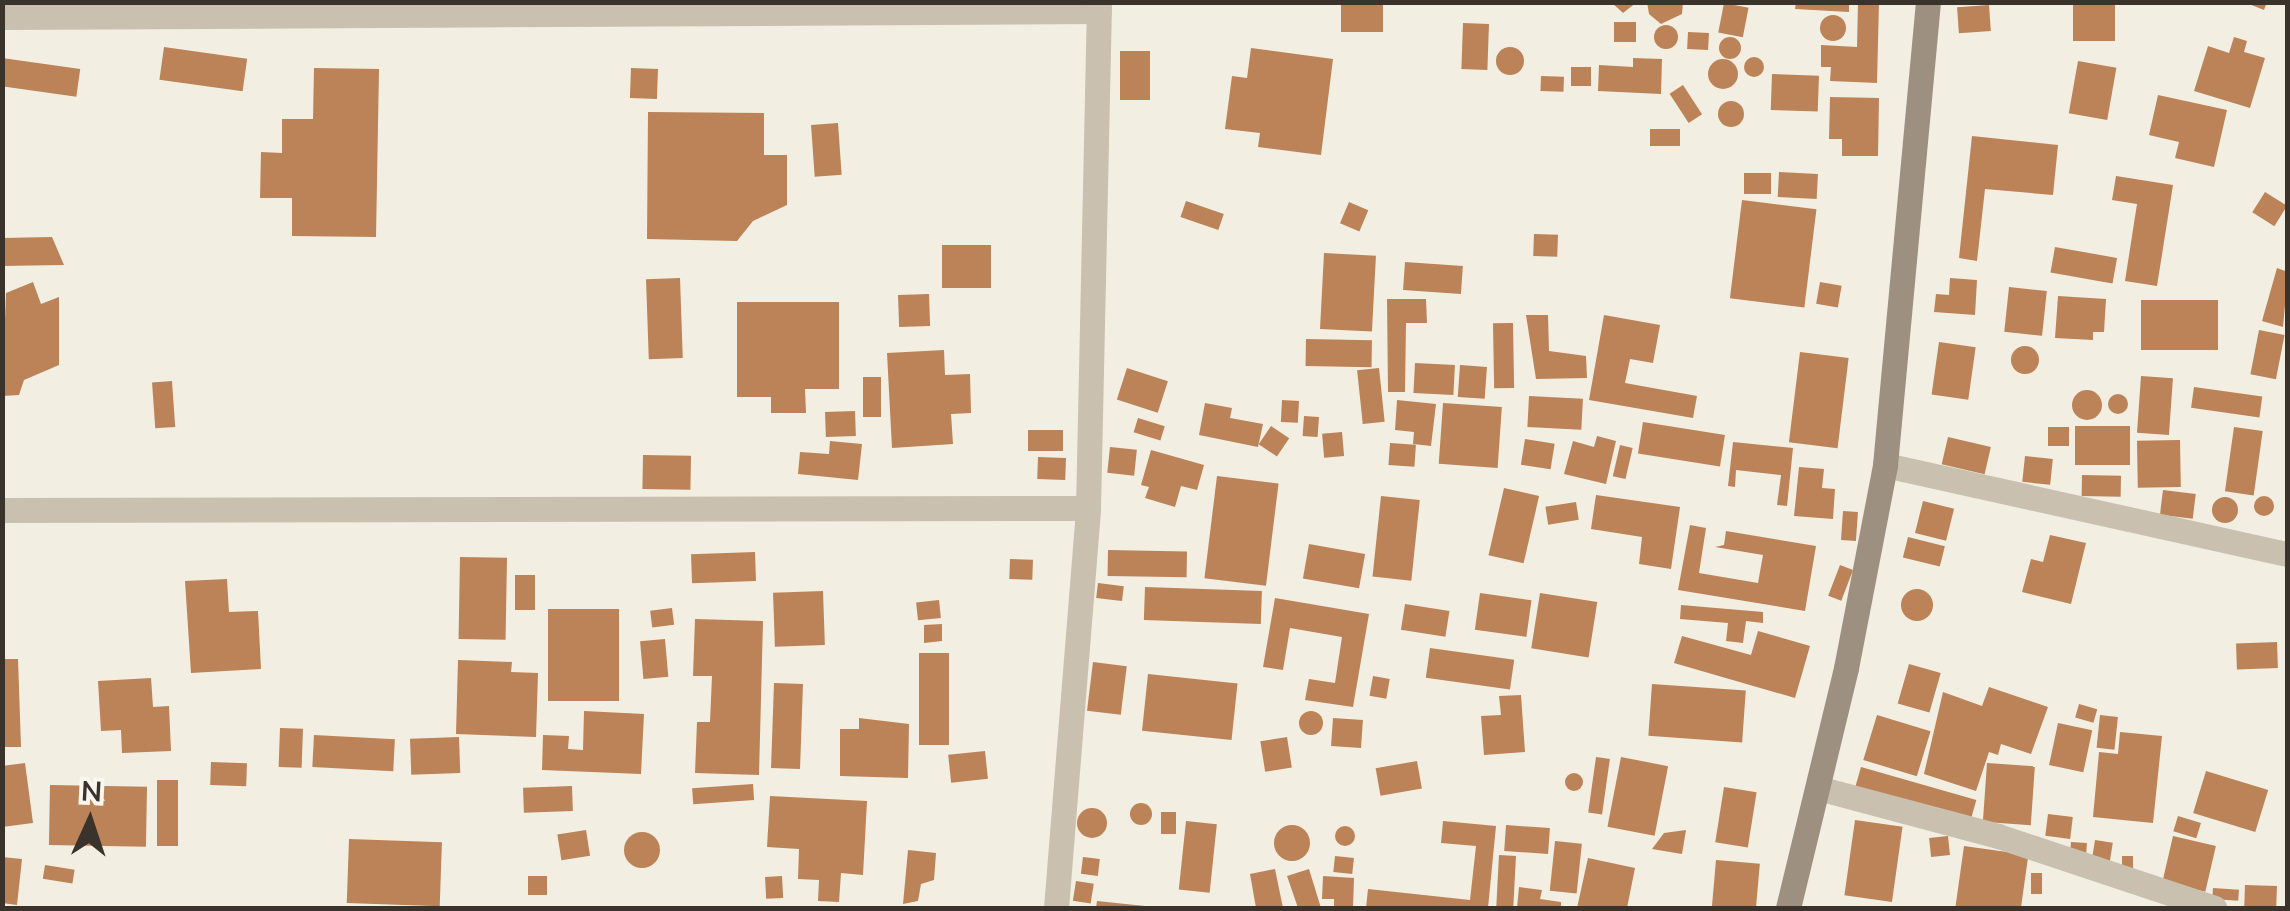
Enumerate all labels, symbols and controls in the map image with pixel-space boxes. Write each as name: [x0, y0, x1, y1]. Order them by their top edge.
north arrow: [40, 771, 140, 871]
text: N: [80, 773, 103, 809]

